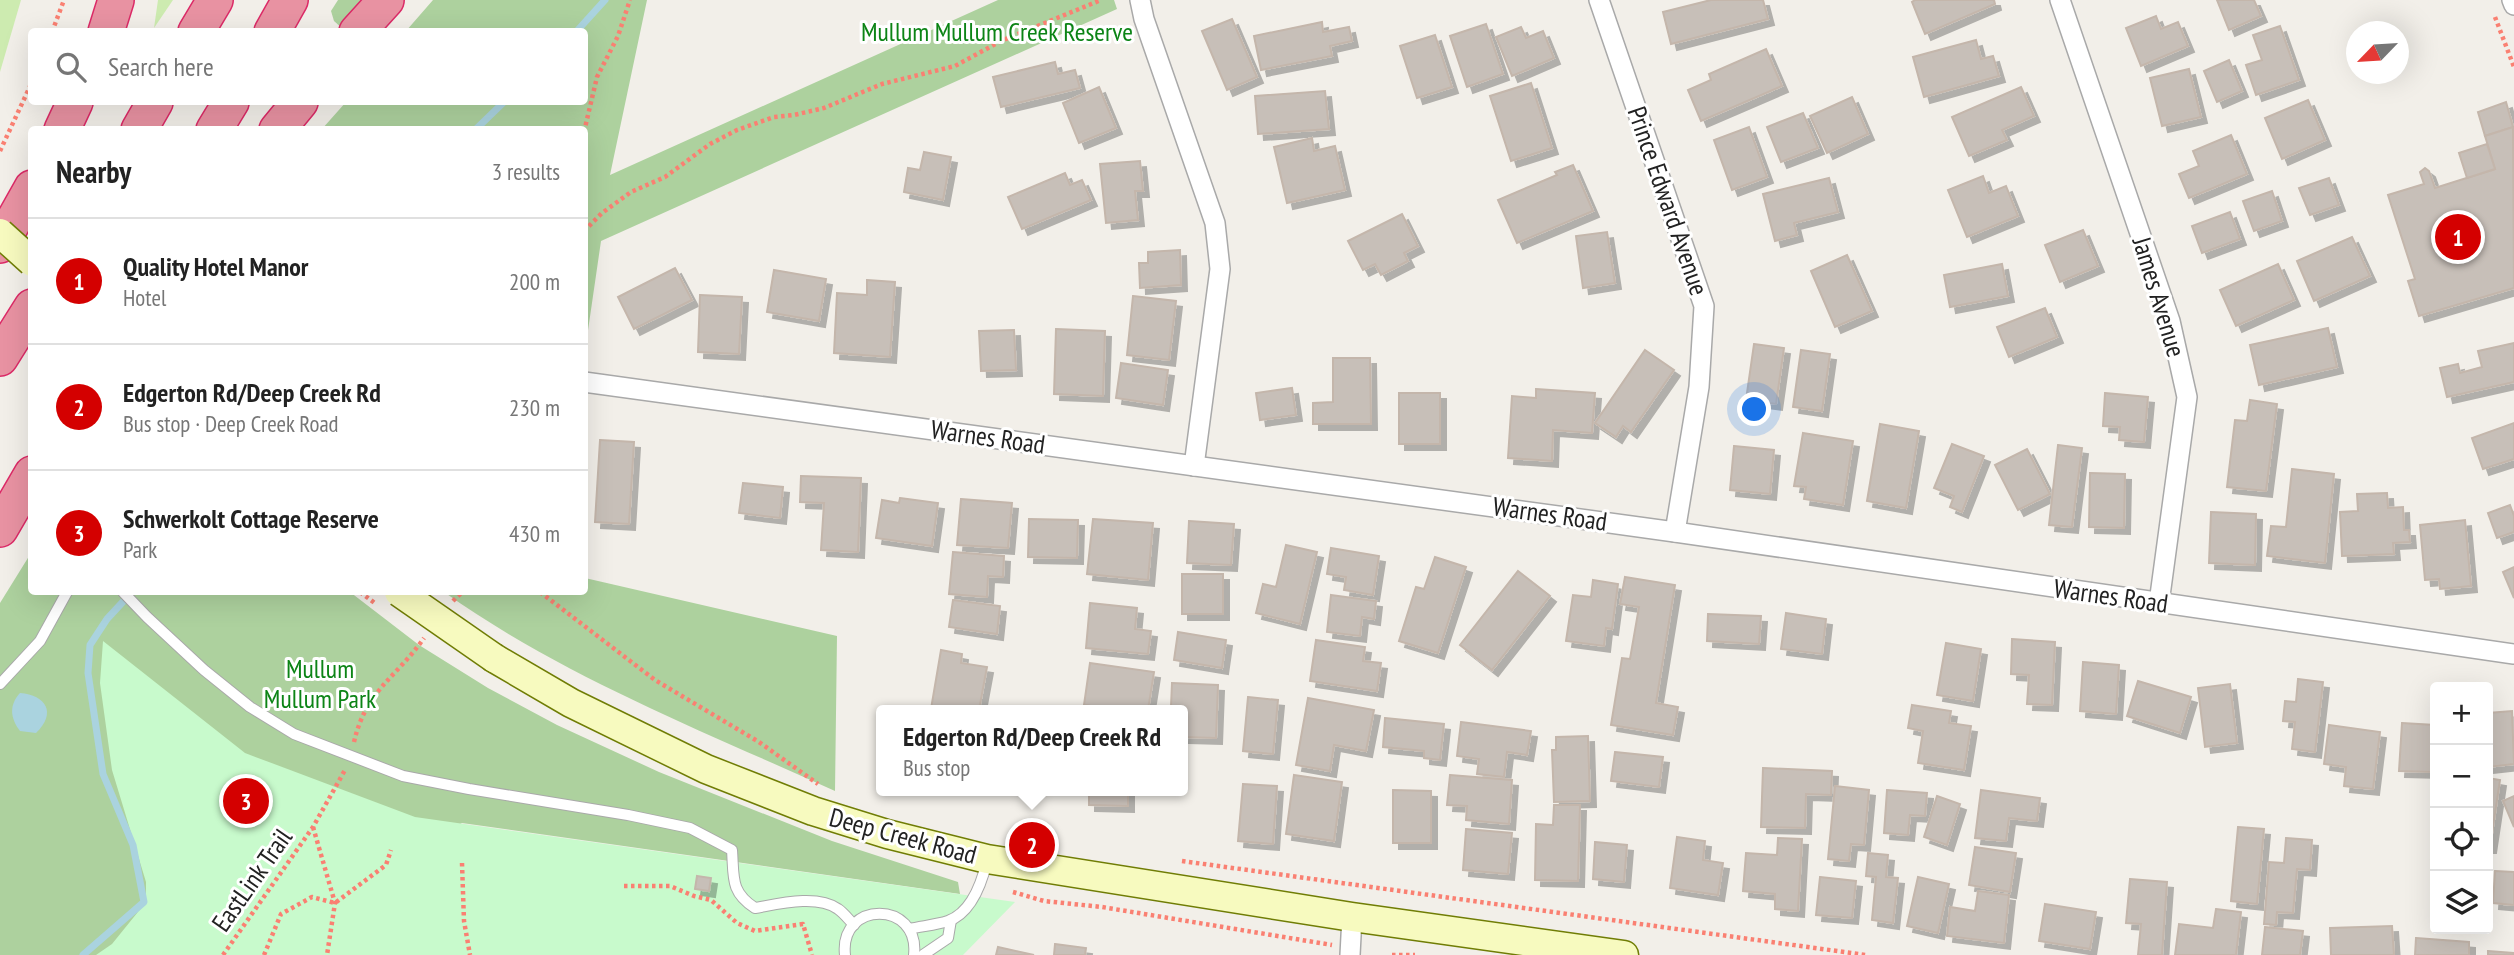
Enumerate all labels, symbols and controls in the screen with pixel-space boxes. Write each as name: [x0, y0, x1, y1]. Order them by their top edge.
park label: Mullum Mullum Creek Reserve: [861, 15, 1133, 48]
north arrow: [2346, 21, 2409, 84]
search box: [28, 28, 588, 105]
icon: search: [52, 48, 90, 86]
text: Search here: [108, 50, 214, 83]
street label: Prince Edward Avenue: [1621, 102, 1716, 300]
text: Nearby: [56, 152, 131, 191]
text: 3 results: [492, 157, 560, 186]
pin: 1: [2435, 211, 2481, 263]
street label: James Avenue: [2125, 232, 2193, 361]
text: Quality Hotel Manor: [123, 250, 308, 283]
text: 1: [74, 267, 85, 296]
text: 200 m: [509, 267, 560, 296]
text: Hotel: [123, 283, 166, 312]
text: Edgerton Rd/Deep Creek Rd: [123, 376, 381, 409]
your location: [1737, 392, 1771, 426]
text: 2: [74, 393, 85, 422]
text: 230 m: [509, 393, 560, 422]
text: Bus stop · Deep Creek Road: [123, 409, 339, 438]
street label: Warnes Road: [929, 412, 1047, 461]
street label: Warnes Road: [1491, 489, 1609, 538]
text: Schwerkolt Cottage Reserve: [123, 502, 379, 535]
text: 3: [74, 519, 85, 548]
text: 430 m: [509, 519, 560, 548]
text: Park: [123, 535, 157, 564]
street label: Warnes Road: [2052, 571, 2170, 620]
park label: Mullum Mullum Park: [264, 652, 376, 715]
map controls: [2430, 682, 2493, 934]
button: +: [2430, 682, 2493, 745]
popup: [876, 705, 1188, 796]
text: Edgerton Rd/Deep Creek Rd: [903, 720, 1161, 753]
button: −: [2430, 745, 2493, 808]
text: Bus stop: [903, 753, 970, 782]
pin: 3: [223, 775, 269, 827]
street label: Deep Creek Road: [826, 800, 980, 871]
button: locate: [2430, 808, 2493, 871]
pin: 2: [1009, 819, 1055, 871]
street label: EastLink Trail: [204, 822, 299, 938]
button: layers: [2430, 871, 2493, 934]

